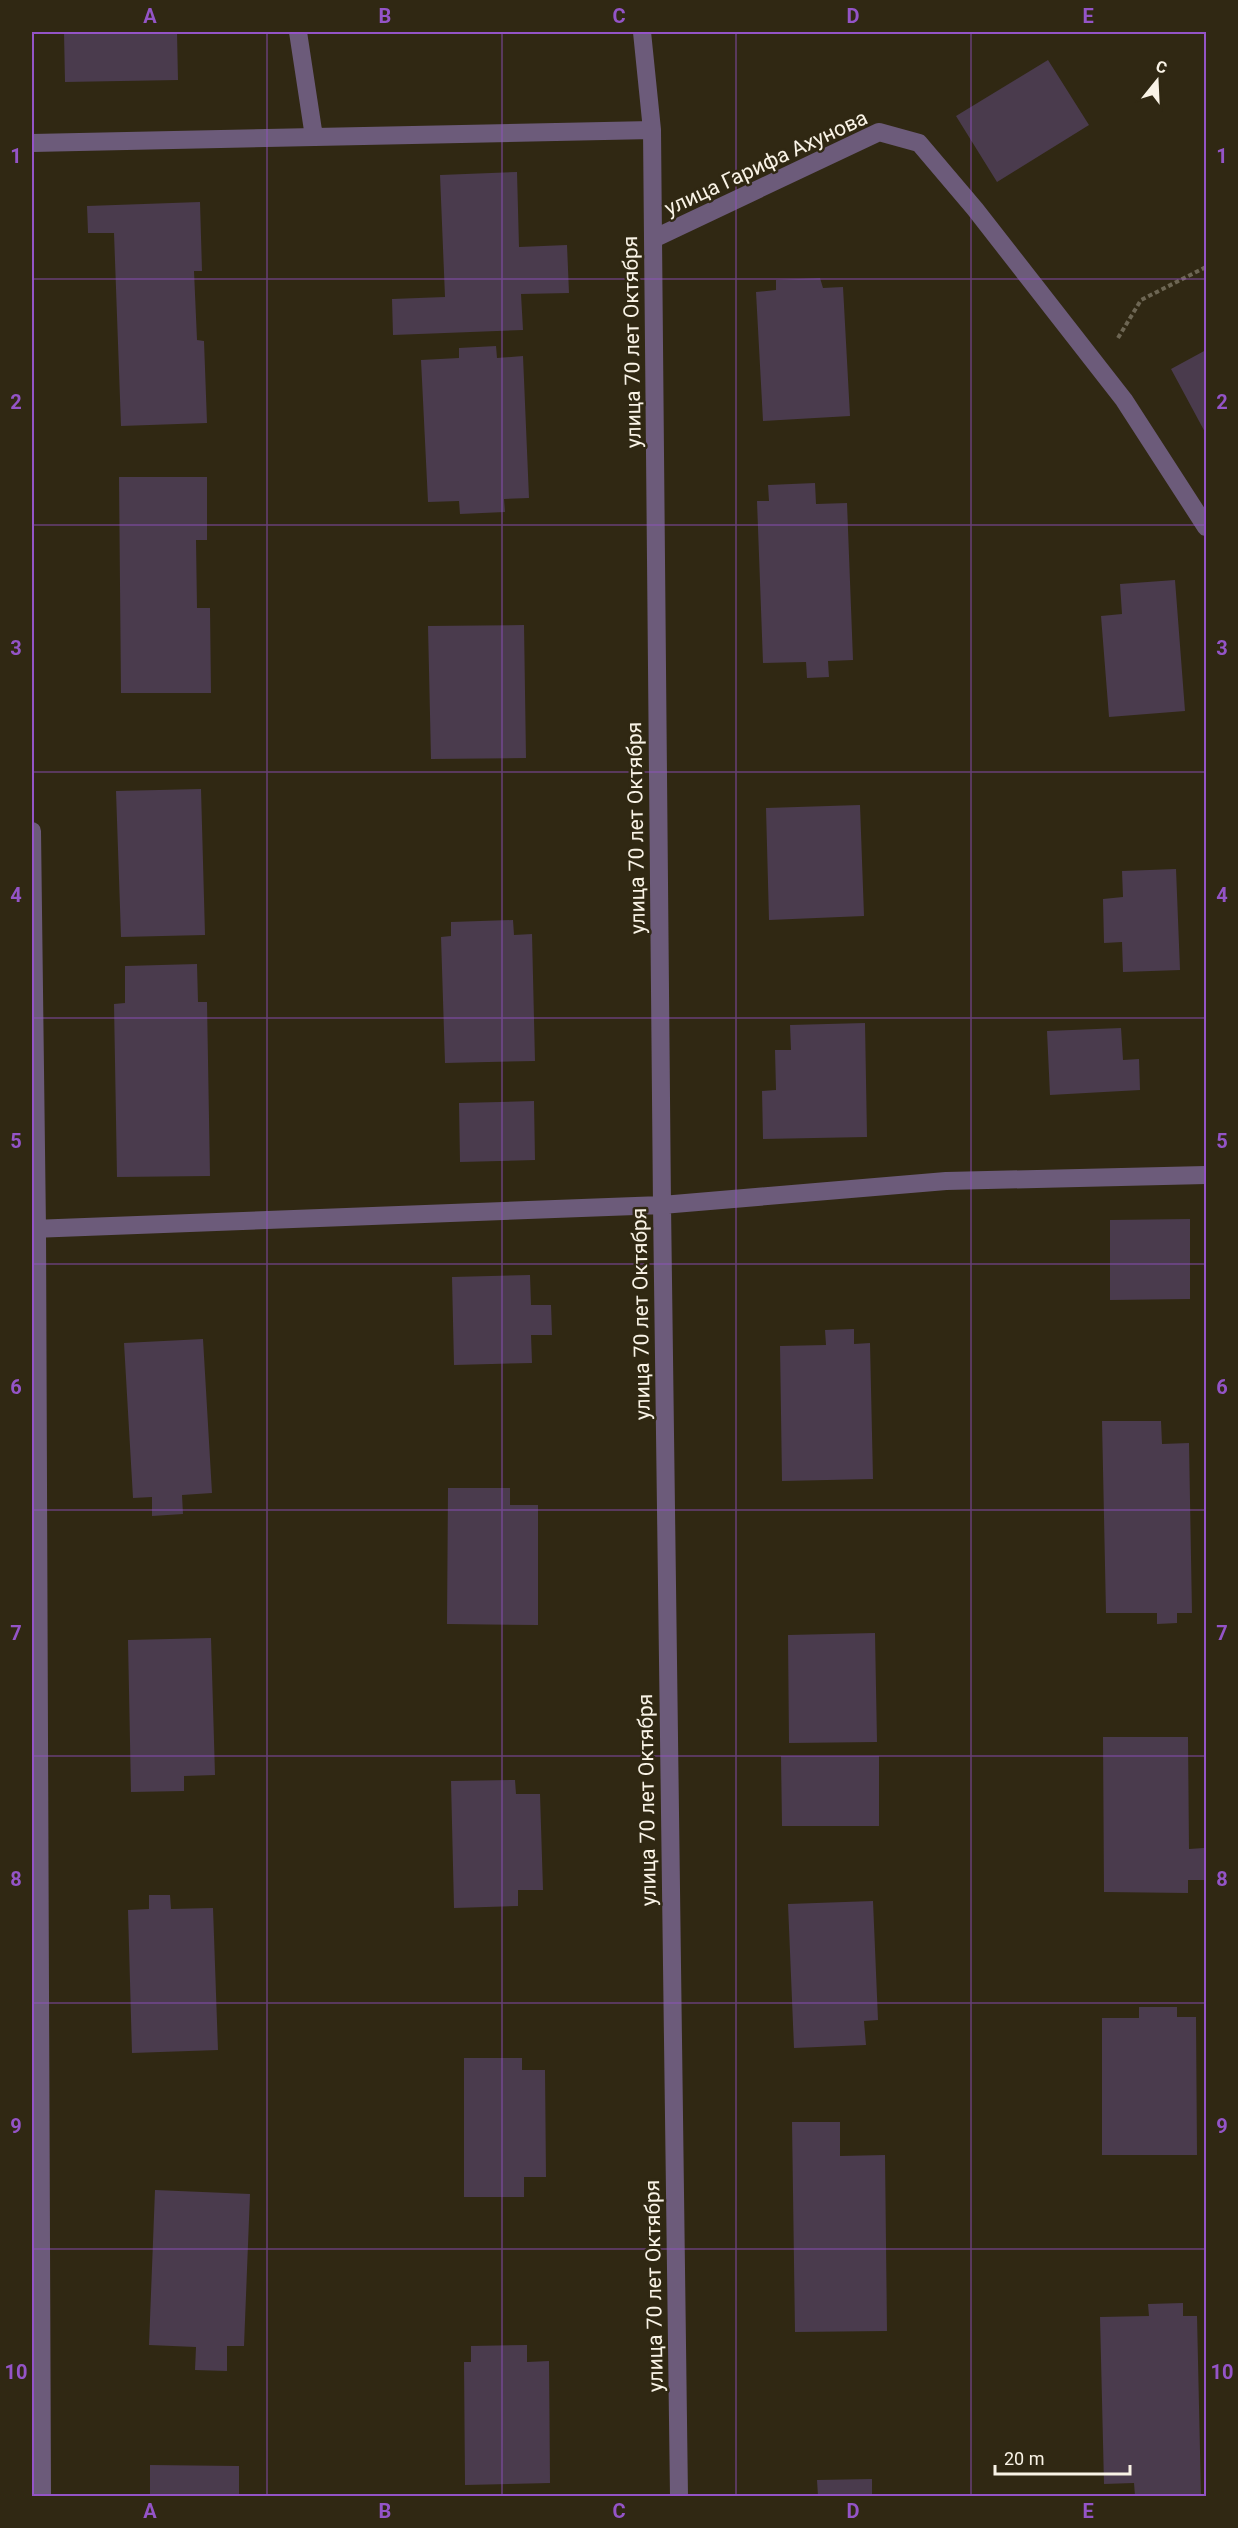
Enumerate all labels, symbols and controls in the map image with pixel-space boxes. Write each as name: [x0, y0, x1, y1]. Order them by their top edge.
text: A: [143, 4, 157, 28]
text: B: [379, 4, 391, 28]
text: C: [612, 4, 626, 28]
text: D: [847, 4, 860, 28]
text: E: [1082, 4, 1094, 28]
north arrow: [1127, 51, 1187, 111]
text: С: [1154, 57, 1169, 78]
street label: улица Гарифа Ахунова: [661, 105, 871, 221]
text: 1: [10, 144, 22, 168]
text: 1: [1216, 144, 1228, 168]
street label: улица 70 лет Октября: [618, 236, 646, 448]
text: 2: [10, 390, 22, 414]
text: 2: [1216, 390, 1228, 414]
text: 3: [10, 636, 22, 660]
text: 3: [1216, 636, 1228, 660]
street label: улица 70 лет Октября: [622, 722, 650, 934]
text: 4: [10, 883, 22, 907]
text: 4: [1216, 883, 1228, 907]
text: 5: [10, 1129, 22, 1153]
text: 5: [1216, 1129, 1228, 1153]
street label: улица 70 лет Октября: [627, 1208, 655, 1420]
text: 6: [10, 1375, 22, 1399]
text: 6: [1216, 1375, 1228, 1399]
text: 7: [10, 1621, 22, 1645]
text: 7: [1216, 1621, 1228, 1645]
street label: улица 70 лет Октября: [633, 1694, 661, 1906]
text: 8: [10, 1867, 22, 1891]
text: 8: [1216, 1867, 1228, 1891]
text: 9: [10, 2114, 22, 2138]
text: 9: [1216, 2114, 1228, 2138]
street label: улица 70 лет Октября: [640, 2180, 668, 2392]
text: 10: [5, 2360, 27, 2384]
text: 10: [1211, 2360, 1233, 2384]
scale bar: [995, 2438, 1130, 2476]
text: 20 m: [1004, 2448, 1044, 2469]
text: A: [143, 2499, 157, 2523]
text: B: [379, 2499, 391, 2523]
text: C: [612, 2499, 626, 2523]
text: D: [847, 2499, 860, 2523]
text: E: [1082, 2499, 1094, 2523]

